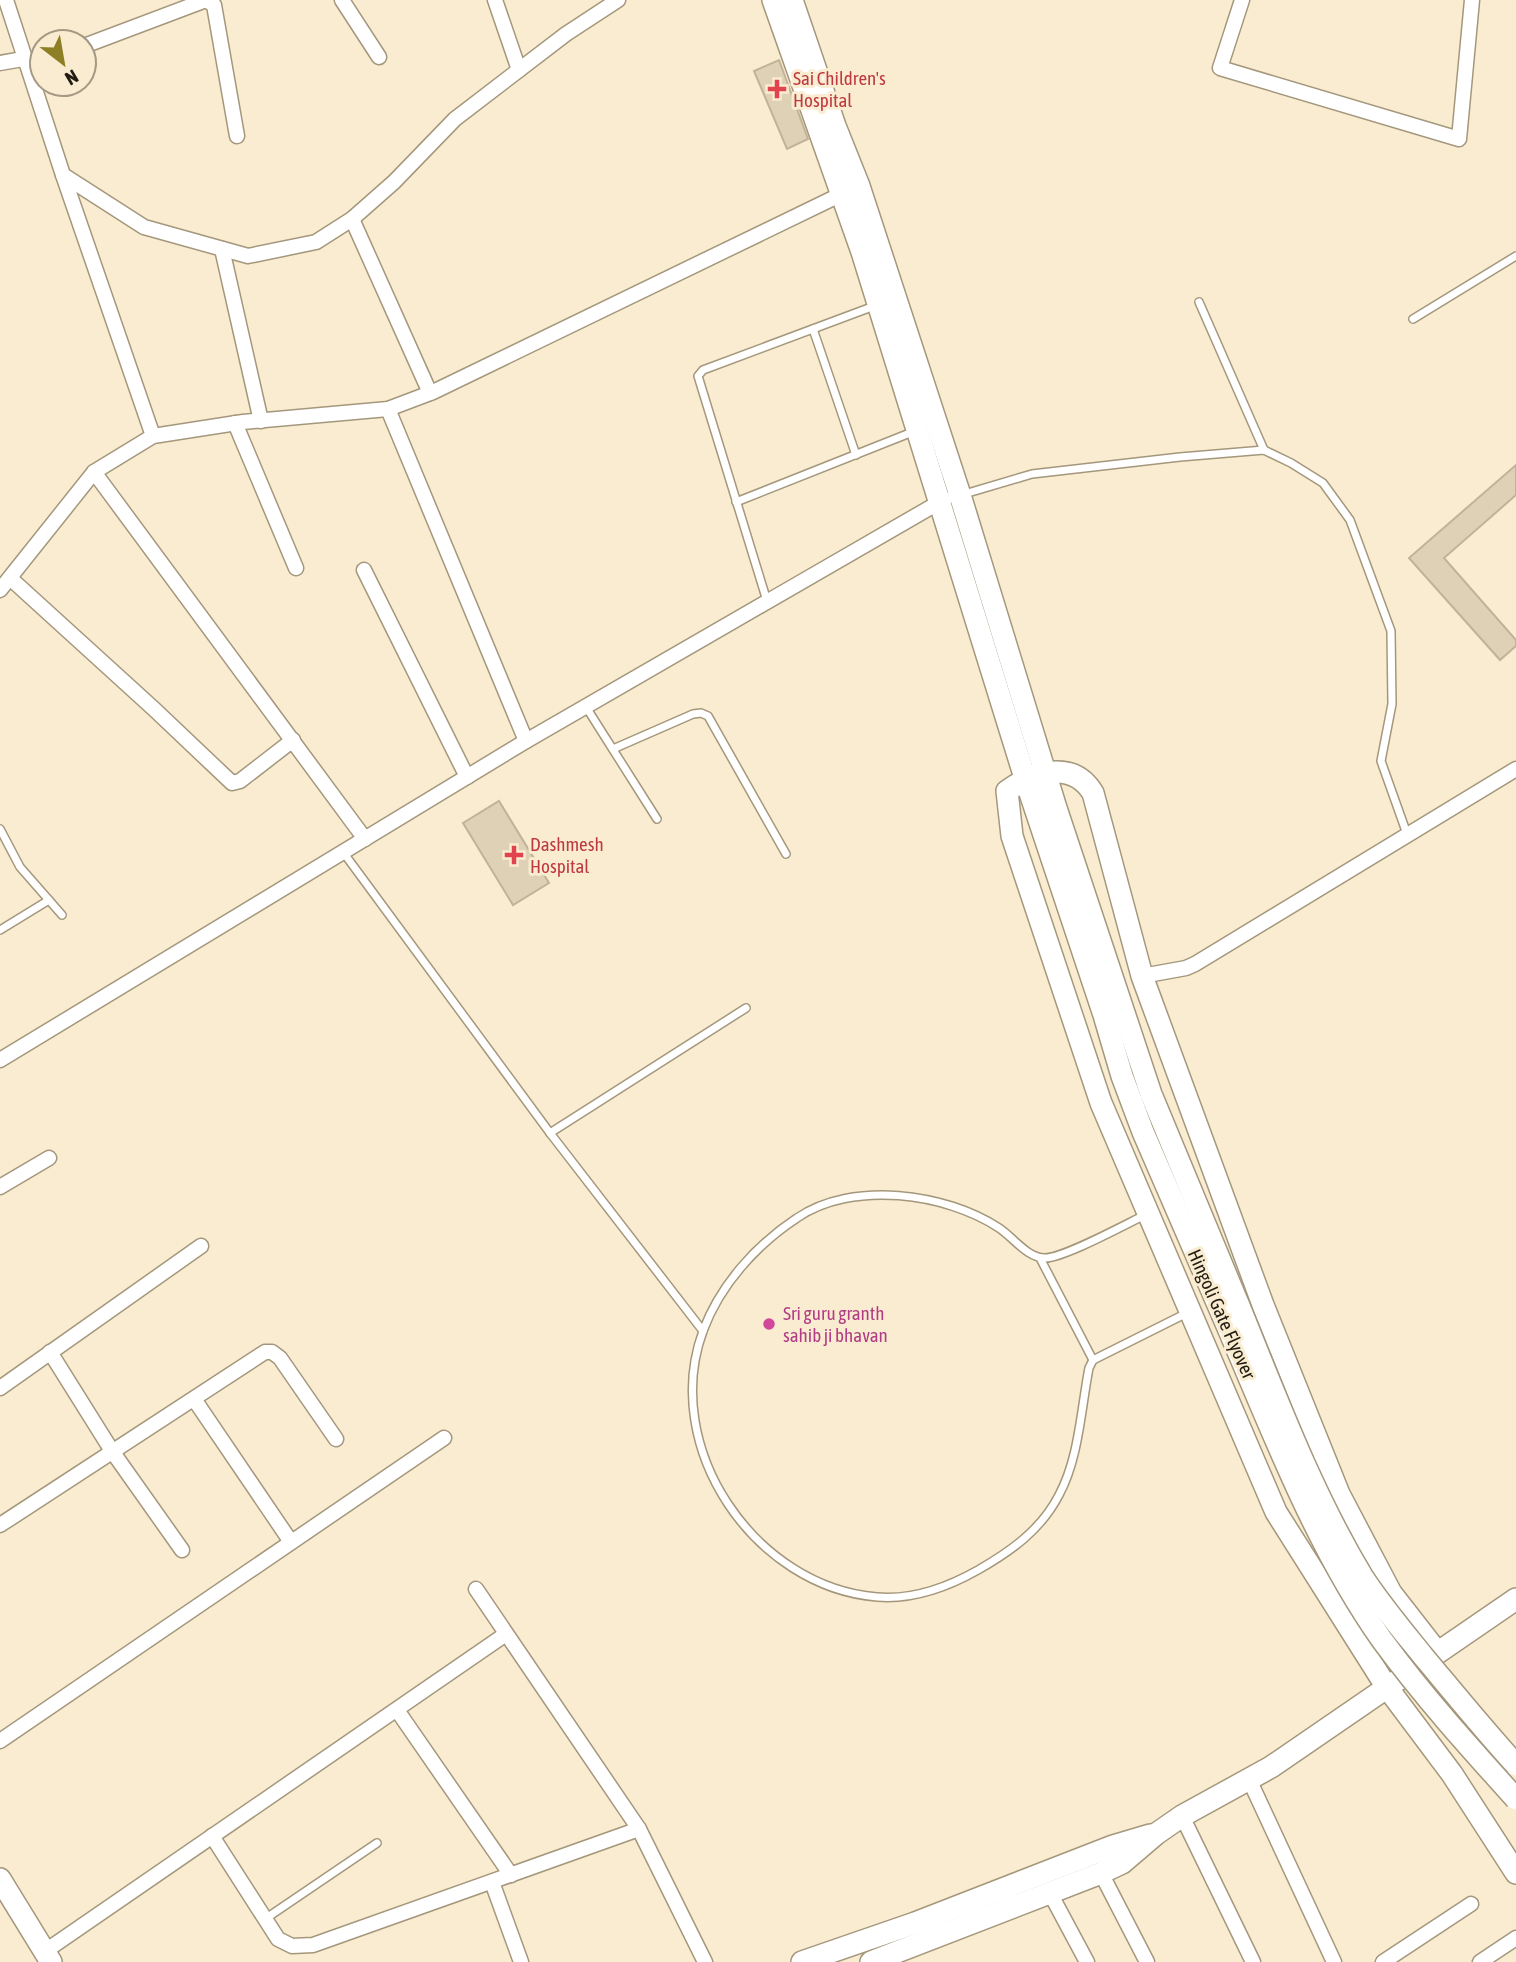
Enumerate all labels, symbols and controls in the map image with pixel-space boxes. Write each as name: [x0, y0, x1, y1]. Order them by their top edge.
north arrow: [28, 28, 98, 98]
text: N: [61, 65, 82, 90]
place label: Sai Children's Hospital: [793, 67, 886, 111]
marker: Sai Children's Hospital: [767, 79, 787, 99]
place label: Dashmesh Hospital: [530, 833, 604, 877]
marker: Dashmesh Hospital: [504, 845, 524, 865]
street label: Hingoli Gate Flyover: [1184, 1246, 1261, 1383]
place label: Sri guru granth sahib ji bhavan: [783, 1302, 888, 1346]
marker: Sri guru granth sahib ji bhavan: [761, 1316, 777, 1332]

